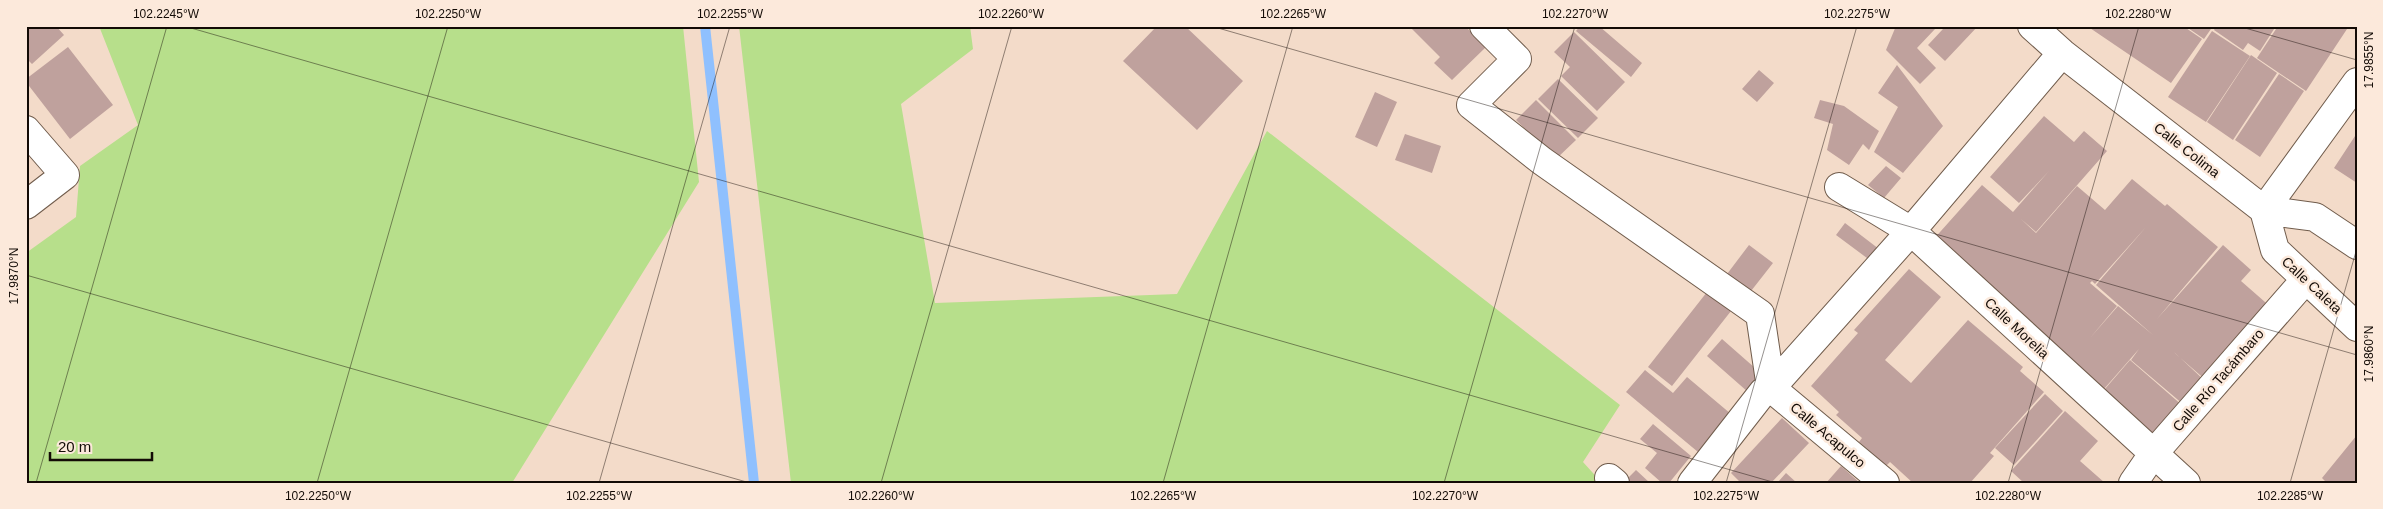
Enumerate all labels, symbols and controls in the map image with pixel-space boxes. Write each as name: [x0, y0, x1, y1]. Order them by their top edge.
text: 102.2245°W: [133, 7, 200, 21]
text: 102.2250°W: [415, 7, 482, 21]
text: 102.2255°W: [697, 7, 764, 21]
text: 102.2260°W: [978, 7, 1045, 21]
text: 102.2265°W: [1260, 7, 1327, 21]
text: 102.2270°W: [1542, 7, 1609, 21]
text: 102.2275°W: [1824, 7, 1891, 21]
text: 102.2280°W: [2105, 7, 2172, 21]
text: 17.9855°N: [2362, 32, 2376, 88]
street label: Calle Colima: [2151, 119, 2223, 181]
text: 17.9870°N: [7, 248, 21, 304]
street label: Calle Caleta: [2279, 253, 2345, 317]
street label: Calle Morelia: [1982, 294, 2052, 362]
street label: Calle Río Tacámbaro: [2169, 325, 2267, 434]
text: 17.9860°N: [2362, 326, 2376, 382]
street label: Calle Acapulco: [1787, 399, 1869, 471]
scale bar: [50, 429, 152, 461]
text: 20 m: [58, 438, 91, 455]
text: 102.2250°W: [285, 489, 352, 503]
text: 102.2255°W: [566, 489, 633, 503]
text: 102.2260°W: [848, 489, 915, 503]
text: 102.2265°W: [1130, 489, 1197, 503]
text: 102.2270°W: [1412, 489, 1479, 503]
text: 102.2275°W: [1693, 489, 1760, 503]
text: 102.2280°W: [1975, 489, 2042, 503]
text: 102.2285°W: [2257, 489, 2324, 503]

